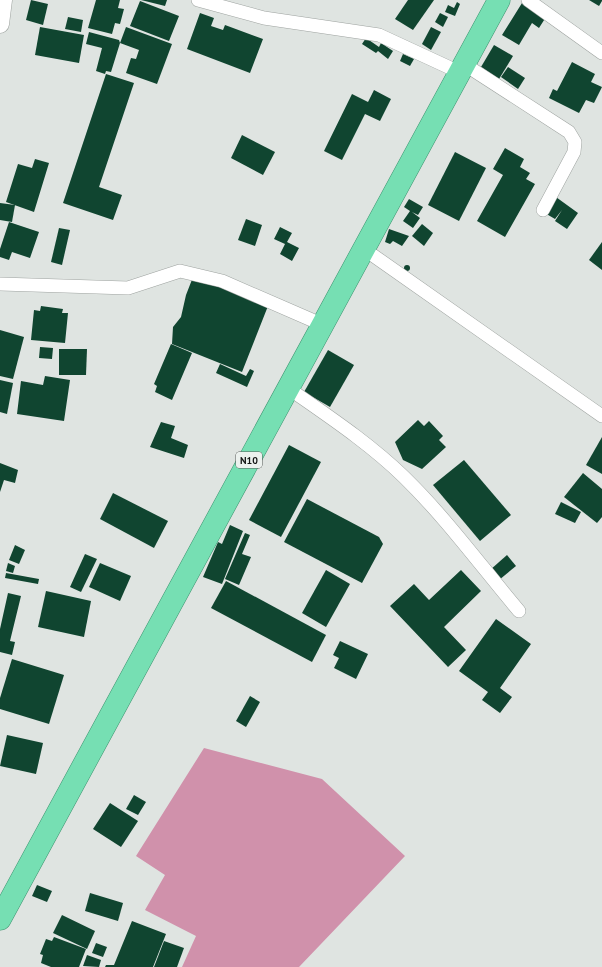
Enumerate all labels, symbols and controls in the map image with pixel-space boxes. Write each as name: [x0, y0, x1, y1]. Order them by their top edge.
road number: N10: [236, 452, 262, 468]

